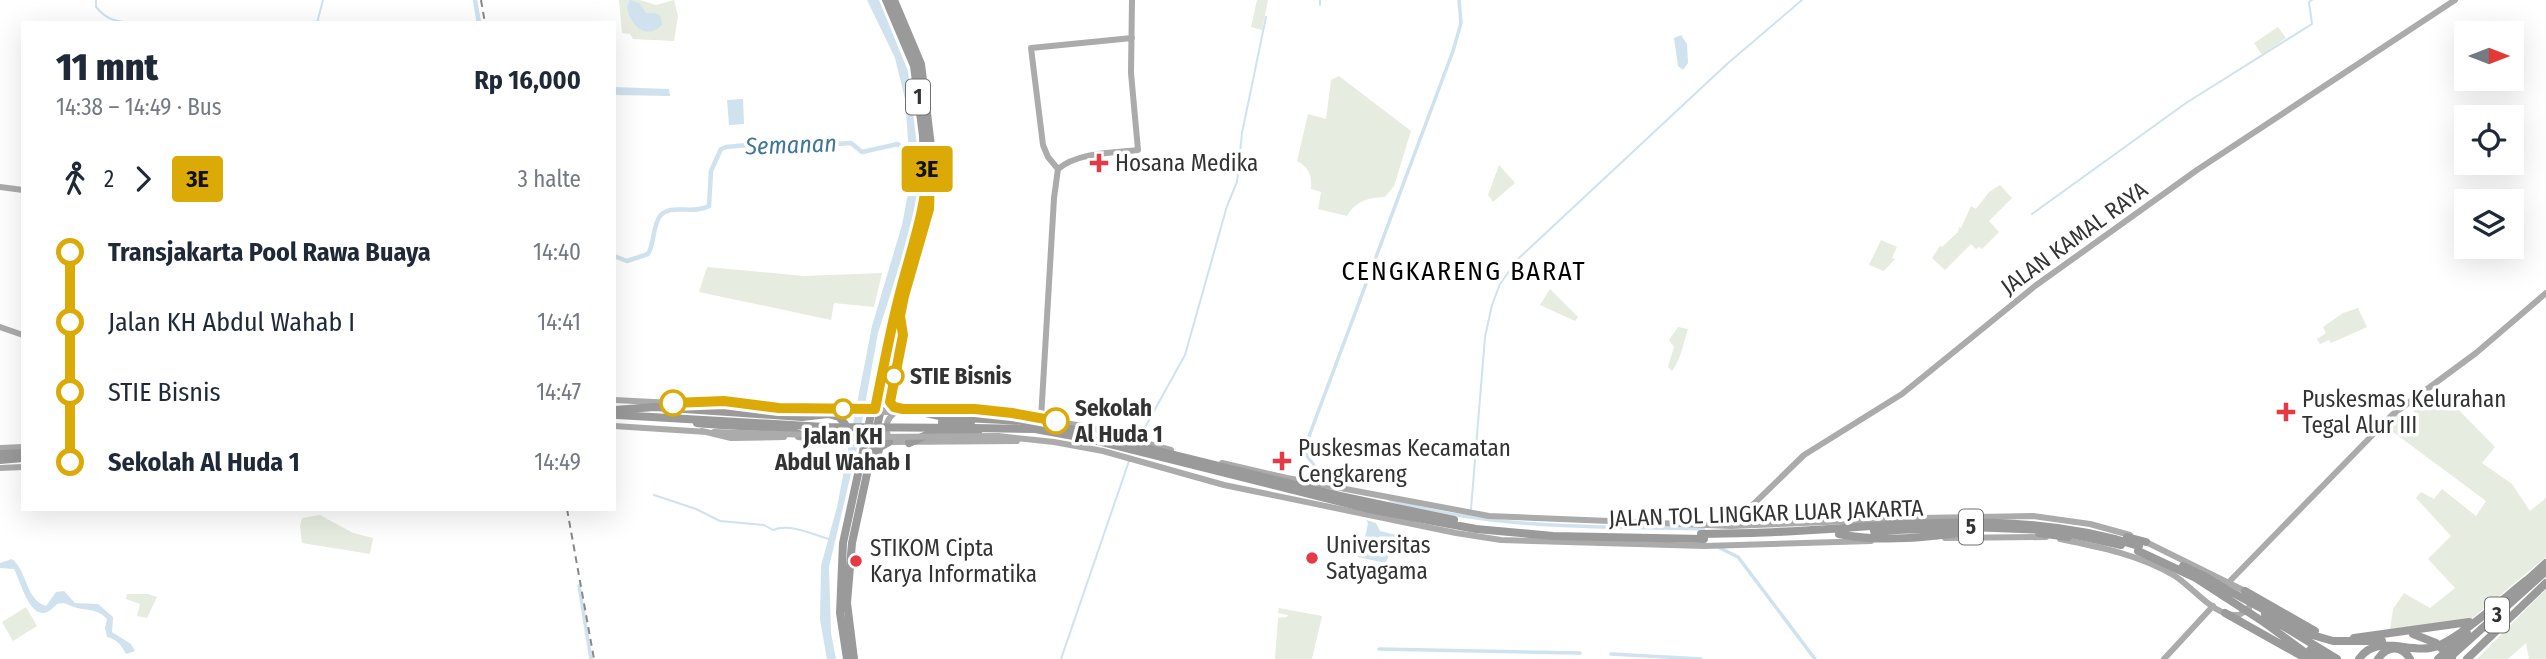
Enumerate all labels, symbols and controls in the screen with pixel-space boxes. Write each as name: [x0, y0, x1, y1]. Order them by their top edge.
north arrow: [2454, 21, 2524, 91]
map controls: [2454, 21, 2524, 259]
text: 11 mnt: [56, 44, 158, 90]
text: Rp 16,000: [474, 65, 581, 96]
road number: 1: [906, 80, 930, 114]
text: 14:38 – 14:49 · Bus: [56, 93, 222, 121]
button: locate: [2454, 105, 2524, 175]
water label: Semanan: [744, 129, 837, 161]
line badge: 3E: [895, 146, 958, 192]
place label: Hosana Medika: [1115, 149, 1258, 177]
marker: Hosana Medika: [1089, 153, 1109, 173]
text: 3E: [916, 155, 938, 183]
icon: walk: [56, 160, 94, 198]
icon: forward: [124, 160, 162, 198]
text: 2: [104, 165, 114, 193]
text: 3E: [186, 165, 209, 193]
text: 3 halte: [517, 165, 581, 193]
street label: JALAN KAMAL RAYA: [1995, 175, 2153, 301]
button: layers: [2454, 189, 2524, 259]
text: Transjakarta Pool Rawa Buaya: [108, 237, 431, 268]
text: 14:40: [533, 238, 581, 266]
district label: CENGKARENG BARAT: [1341, 256, 1587, 287]
text: Jalan KH Abdul Wahab I: [108, 307, 355, 338]
text: 14:41: [537, 308, 581, 336]
place label: STIE Bisnis: [910, 362, 1012, 390]
marker: STIE Bisnis: [884, 366, 904, 386]
text: STIE Bisnis: [108, 377, 221, 408]
text: 14:47: [536, 378, 581, 406]
place label: Puskesmas Kelurahan Tegal Alur III: [2302, 385, 2506, 439]
unlabelled marker: [660, 390, 686, 416]
place label: Sekolah Al Huda 1: [1074, 394, 1163, 448]
marker: Jalan KH Abdul Wahab I: [833, 399, 853, 419]
marker: Puskesmas Kelurahan Tegal Alur III: [2276, 402, 2296, 422]
marker: Sekolah Al Huda 1: [1043, 408, 1069, 434]
place label: Jalan KH Abdul Wahab I: [774, 422, 911, 476]
place label: Puskesmas Kecamatan Cengkareng: [1298, 434, 1511, 488]
text: Sekolah Al Huda 1: [108, 447, 300, 478]
text: 14:49: [534, 448, 581, 476]
marker: Puskesmas Kecamatan Cengkareng: [1272, 451, 1292, 471]
street label: JALAN TOL LINGKAR LUAR JAKARTA: [1608, 494, 1924, 532]
road number: 5: [1959, 510, 1983, 544]
place label: Universitas Satyagama: [1326, 531, 1431, 585]
place label: STIKOM Cipta Karya Informatika: [870, 534, 1037, 588]
marker: Universitas Satyagama: [1304, 550, 1320, 566]
marker: STIKOM Cipta Karya Informatika: [848, 553, 864, 569]
road number: 3: [2485, 598, 2509, 632]

